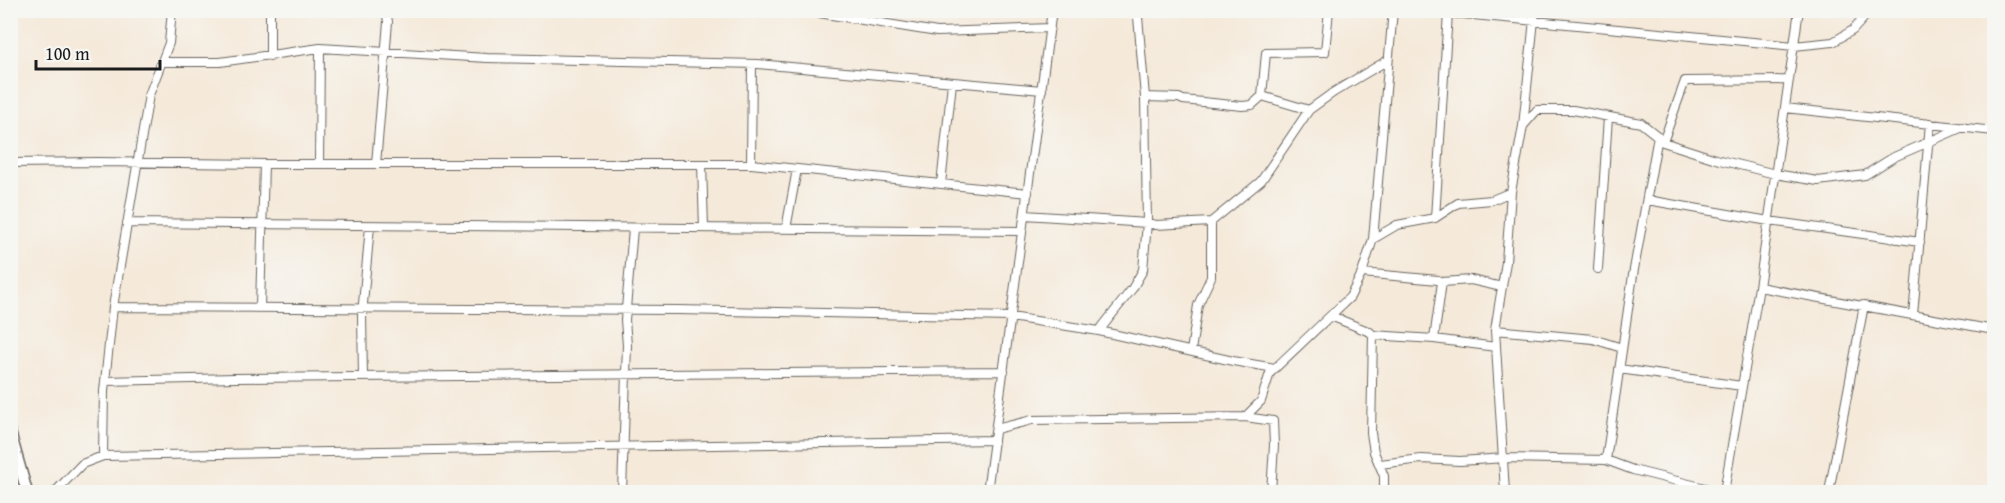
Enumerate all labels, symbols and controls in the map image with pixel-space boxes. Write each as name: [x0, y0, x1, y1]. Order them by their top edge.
scale bar: [36, 33, 160, 71]
text: 100 m: [45, 40, 90, 67]

